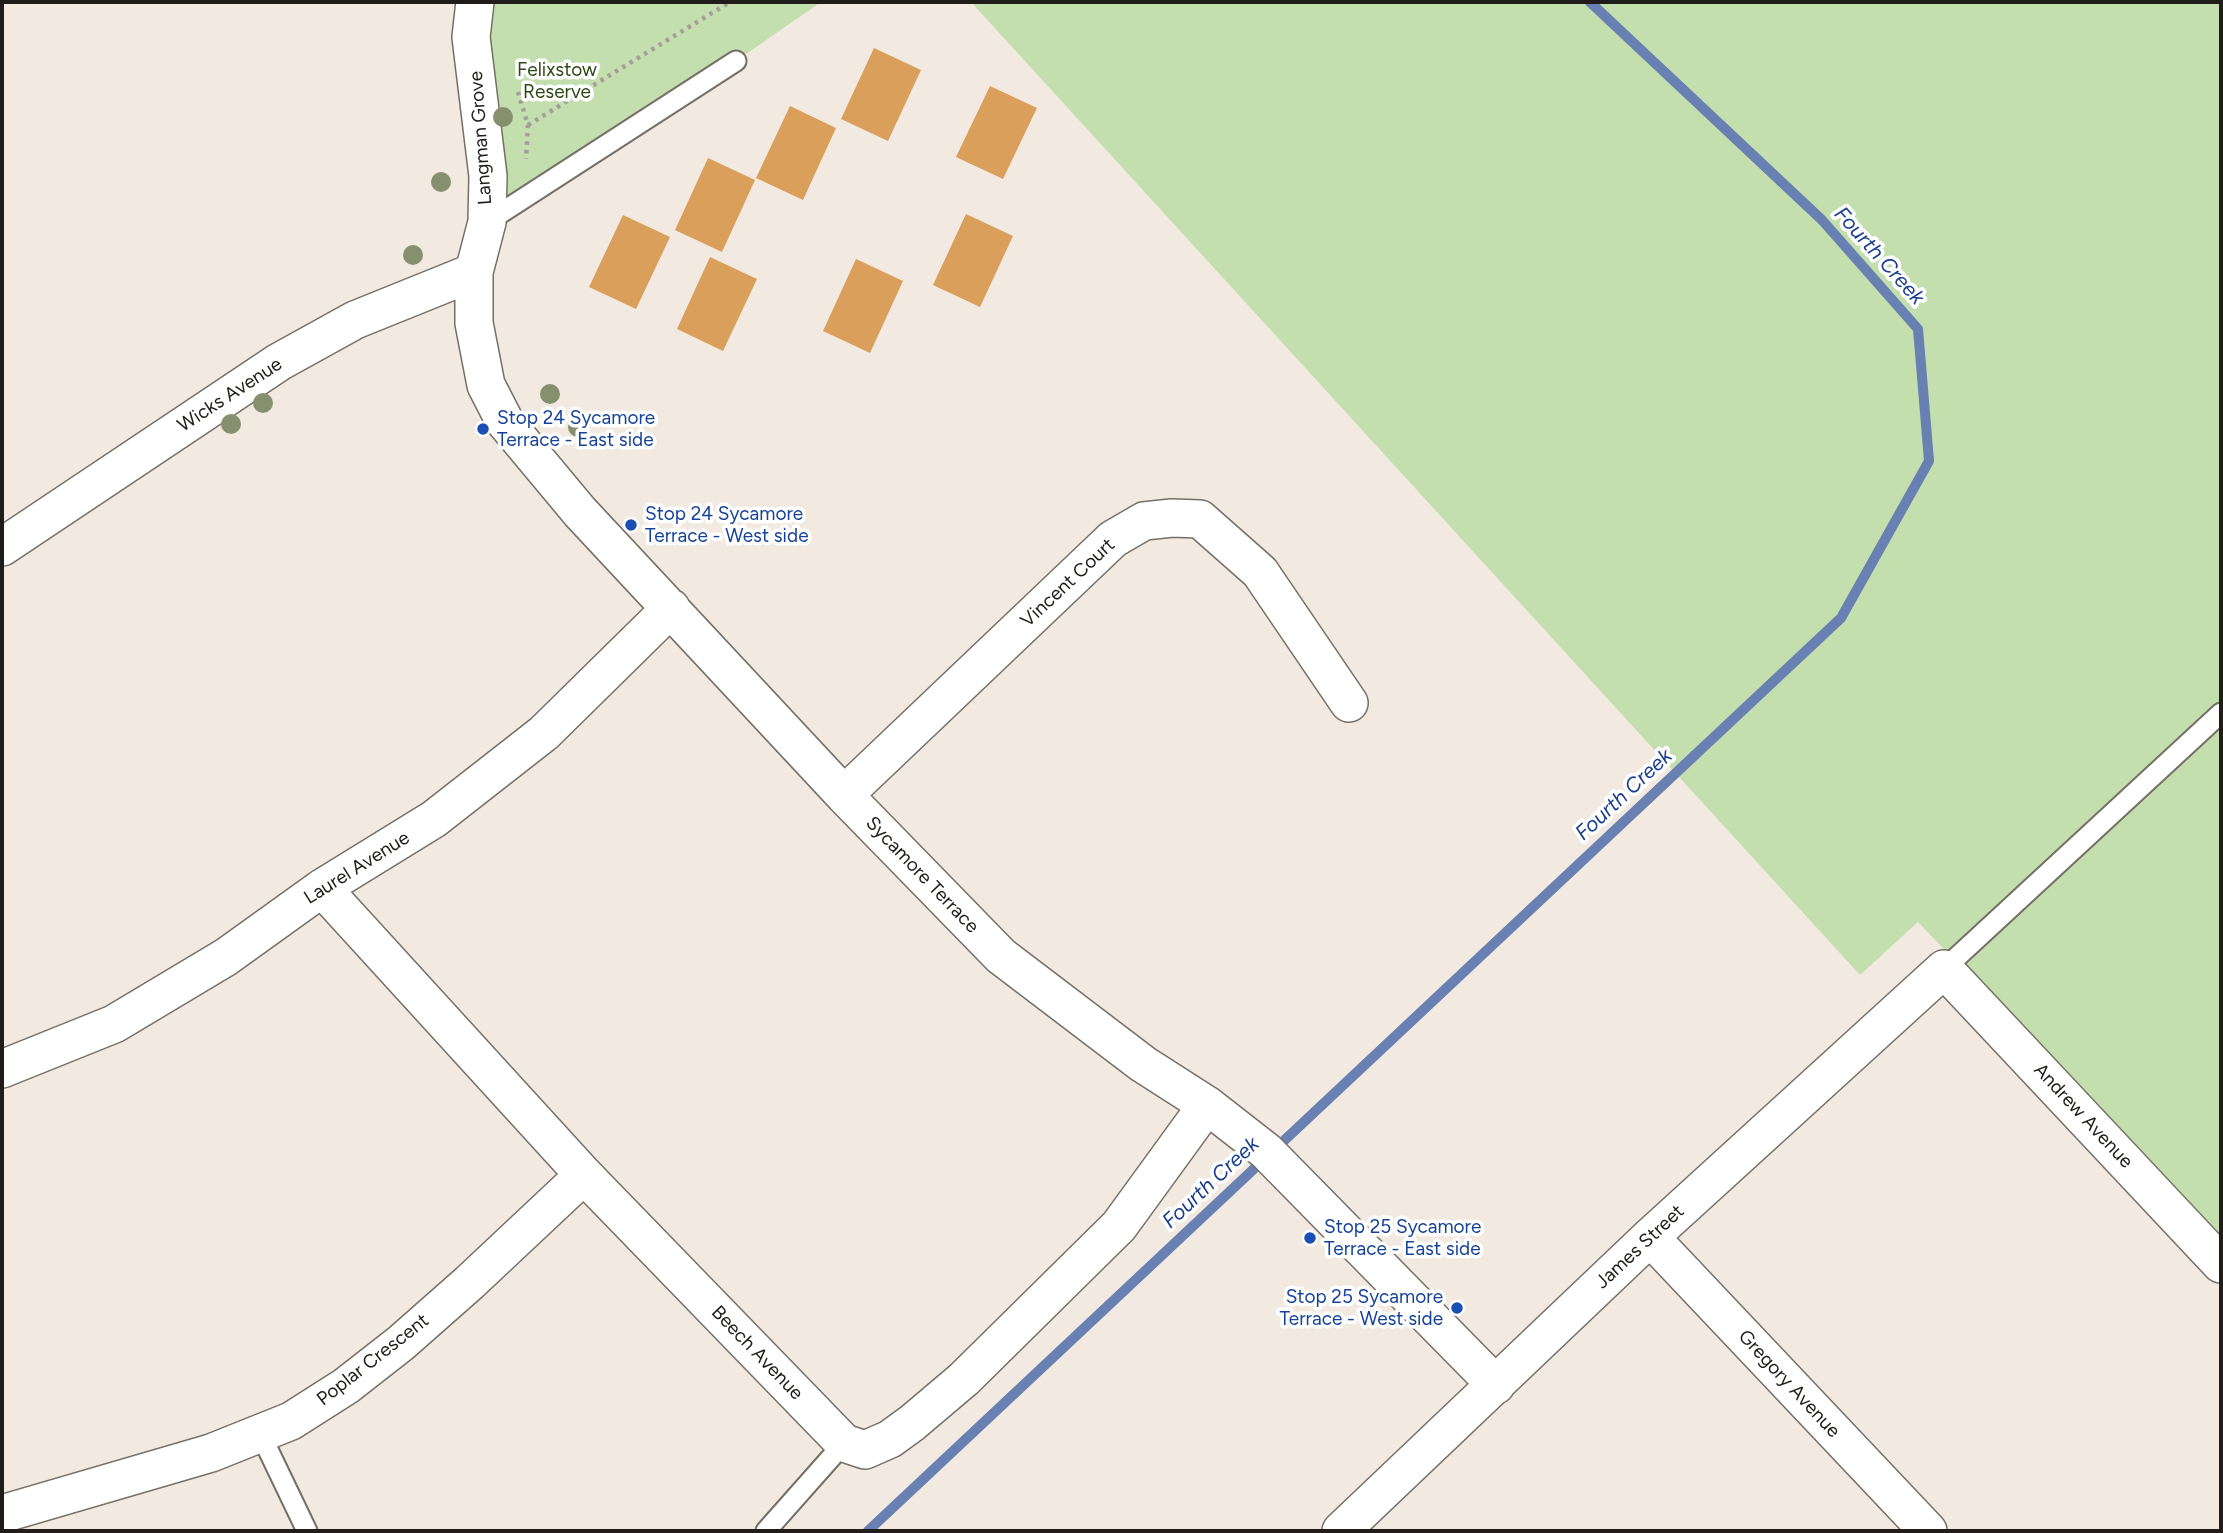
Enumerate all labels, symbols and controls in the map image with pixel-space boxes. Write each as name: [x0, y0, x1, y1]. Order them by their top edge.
park label: Felixstow Reserve: [517, 59, 597, 103]
street label: Langman Grove: [465, 70, 497, 206]
water label: Fourth Creek: [1829, 202, 1929, 310]
street label: Wicks Avenue: [173, 353, 287, 437]
place label: Stop 24 Sycamore Terrace - East side: [497, 407, 655, 451]
marker: Stop 24 Sycamore Terrace - East side: [475, 421, 491, 437]
place label: Stop 24 Sycamore Terrace - West side: [645, 503, 809, 547]
marker: Stop 24 Sycamore Terrace - West side: [623, 517, 639, 533]
street label: Vincent Court: [1016, 534, 1120, 632]
water label: Fourth Creek: [1570, 744, 1678, 846]
street label: Sycamore Terrace: [861, 812, 983, 938]
street label: Laurel Avenue: [300, 827, 414, 909]
street label: Andrew Avenue: [2029, 1059, 2137, 1173]
water label: Fourth Creek: [1157, 1132, 1265, 1234]
street label: James Street: [1591, 1200, 1689, 1294]
place label: Stop 25 Sycamore Terrace - East side: [1324, 1216, 1481, 1260]
marker: Stop 25 Sycamore Terrace - East side: [1302, 1230, 1318, 1246]
place label: Stop 25 Sycamore Terrace - West side: [1279, 1286, 1443, 1330]
marker: Stop 25 Sycamore Terrace - West side: [1449, 1300, 1465, 1316]
street label: Beech Avenue: [706, 1301, 808, 1405]
street label: Poplar Crescent: [312, 1309, 434, 1411]
street label: Gregory Avenue: [1733, 1325, 1845, 1443]

